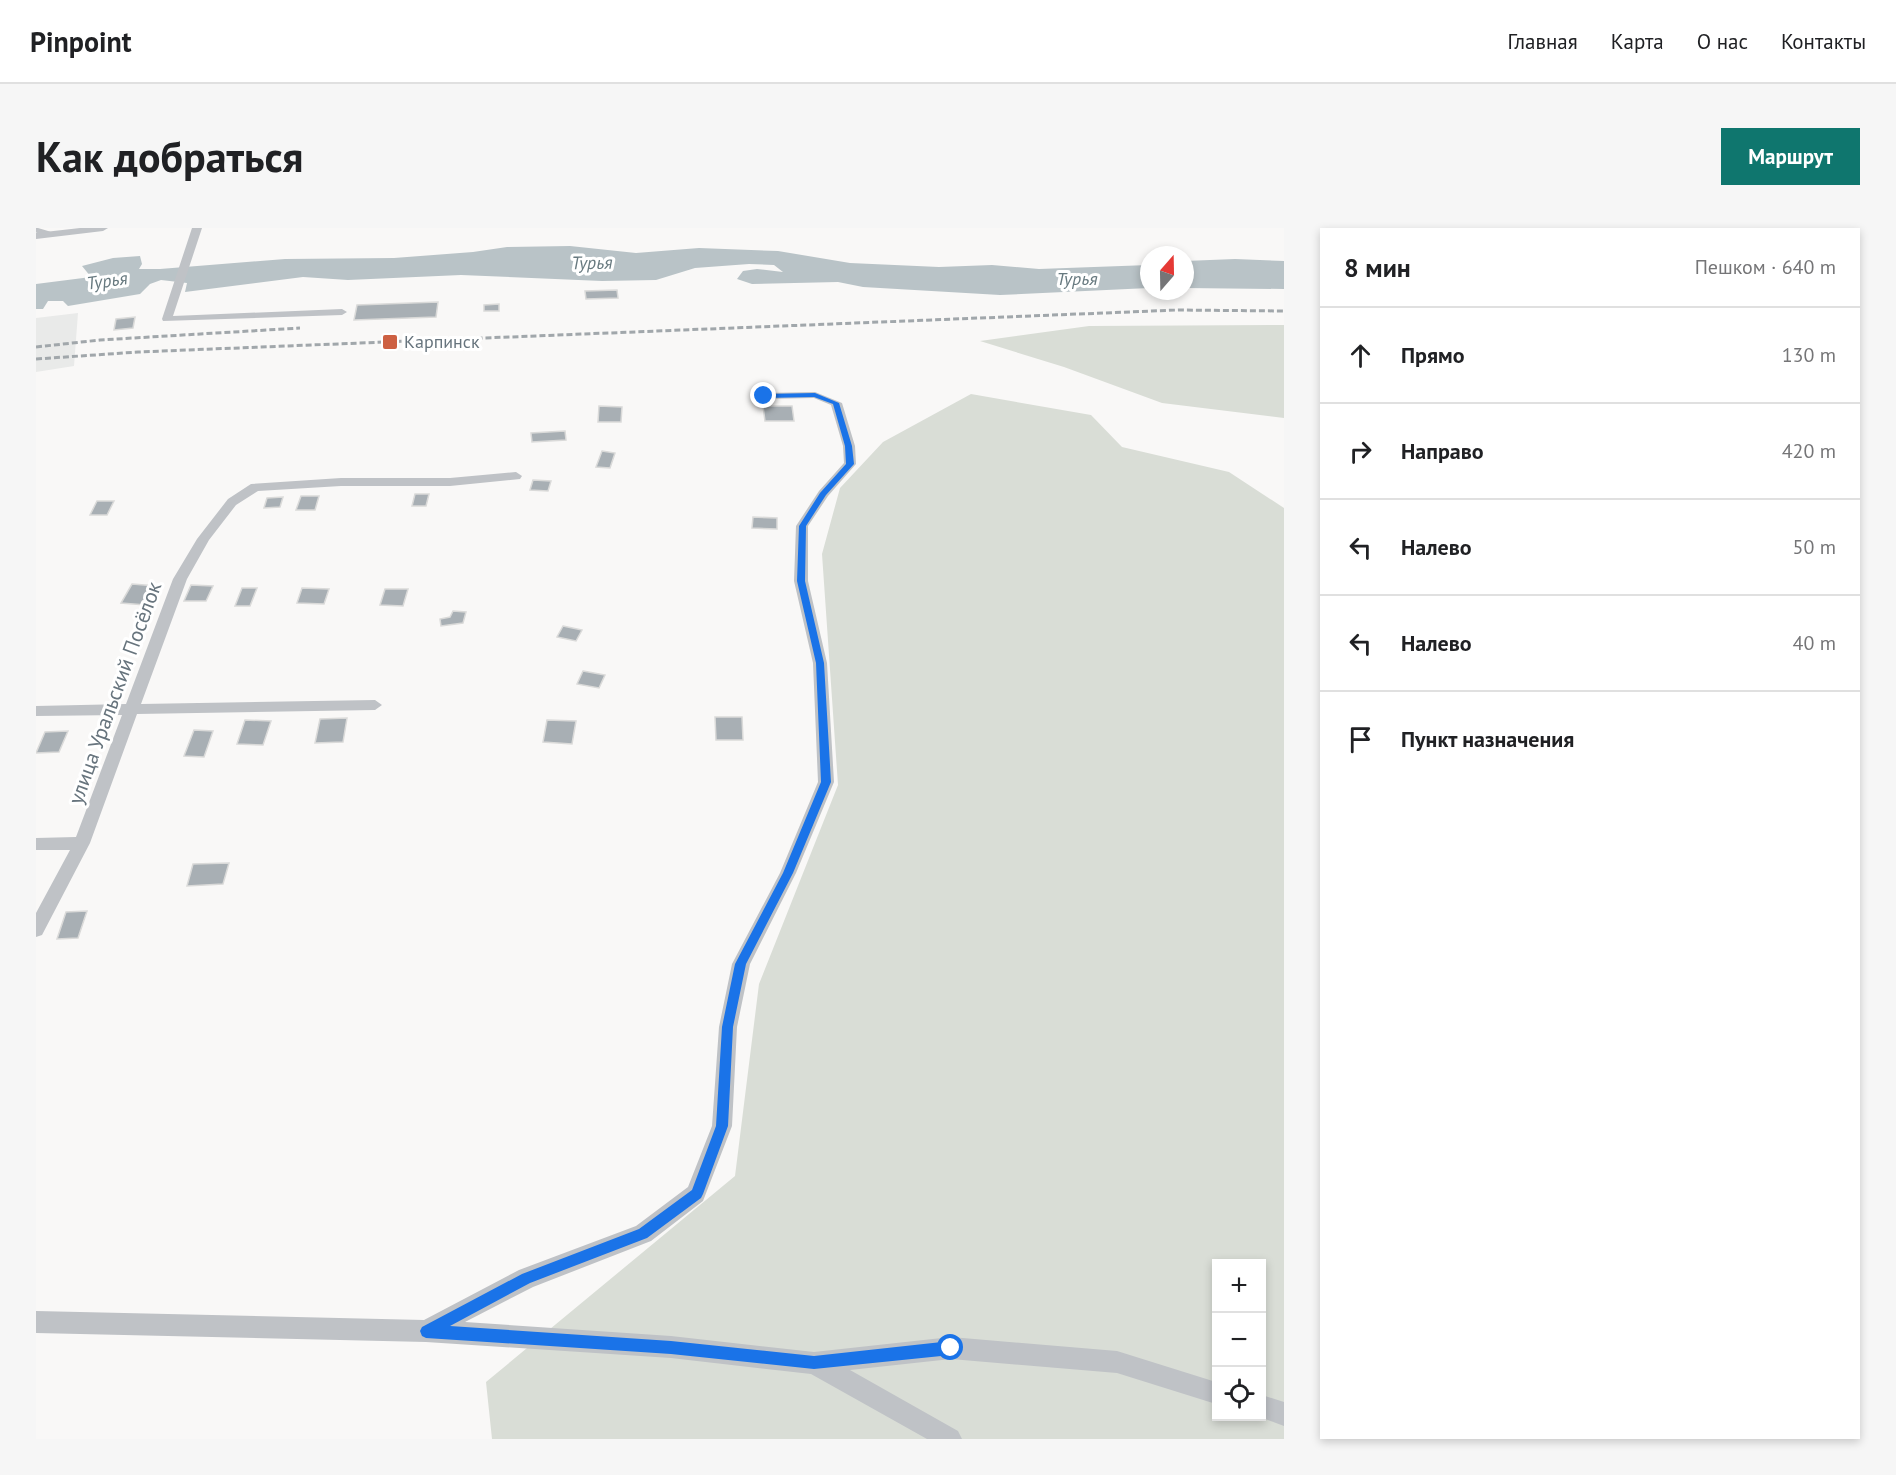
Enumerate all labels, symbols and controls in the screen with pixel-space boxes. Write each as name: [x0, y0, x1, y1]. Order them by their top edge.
text: Pinpoint: [30, 23, 132, 60]
text: Главная: [1507, 28, 1578, 55]
text: Карта: [1611, 28, 1664, 55]
text: О нас: [1697, 28, 1748, 55]
text: Контакты: [1781, 28, 1866, 55]
button: Маршрут: [1721, 128, 1860, 185]
text: Как добраться: [36, 129, 303, 184]
north arrow: [1140, 246, 1194, 300]
water label: Турья: [571, 251, 613, 274]
text: 8 мин: [1344, 251, 1411, 284]
text: Пешком · 640 m: [1695, 254, 1836, 280]
water label: Турья: [85, 266, 130, 295]
water label: Турья: [1056, 267, 1098, 290]
place label: Карпинск: [404, 330, 480, 353]
marker: Карпинск: [381, 333, 399, 351]
icon: ahead: [1344, 339, 1377, 372]
text: Прямо: [1401, 341, 1464, 369]
text: 130 m: [1782, 342, 1836, 368]
route end: [750, 382, 776, 408]
icon: right: [1344, 435, 1377, 468]
text: Направо: [1401, 437, 1484, 465]
text: 420 m: [1782, 438, 1836, 464]
icon: left: [1344, 531, 1377, 564]
text: Налево: [1401, 533, 1472, 561]
text: 50 m: [1793, 534, 1836, 560]
street label: улица Уральский Посёлок: [62, 578, 167, 808]
icon: left: [1344, 627, 1377, 660]
text: Налево: [1401, 629, 1472, 657]
text: 40 m: [1793, 630, 1836, 656]
icon: arrive: [1344, 723, 1377, 756]
text: Пункт назначения: [1401, 725, 1574, 753]
map controls: [1212, 1259, 1266, 1421]
button: +: [1212, 1259, 1266, 1313]
button: −: [1212, 1313, 1266, 1367]
route start: [937, 1334, 963, 1360]
button: locate: [1212, 1367, 1266, 1421]

